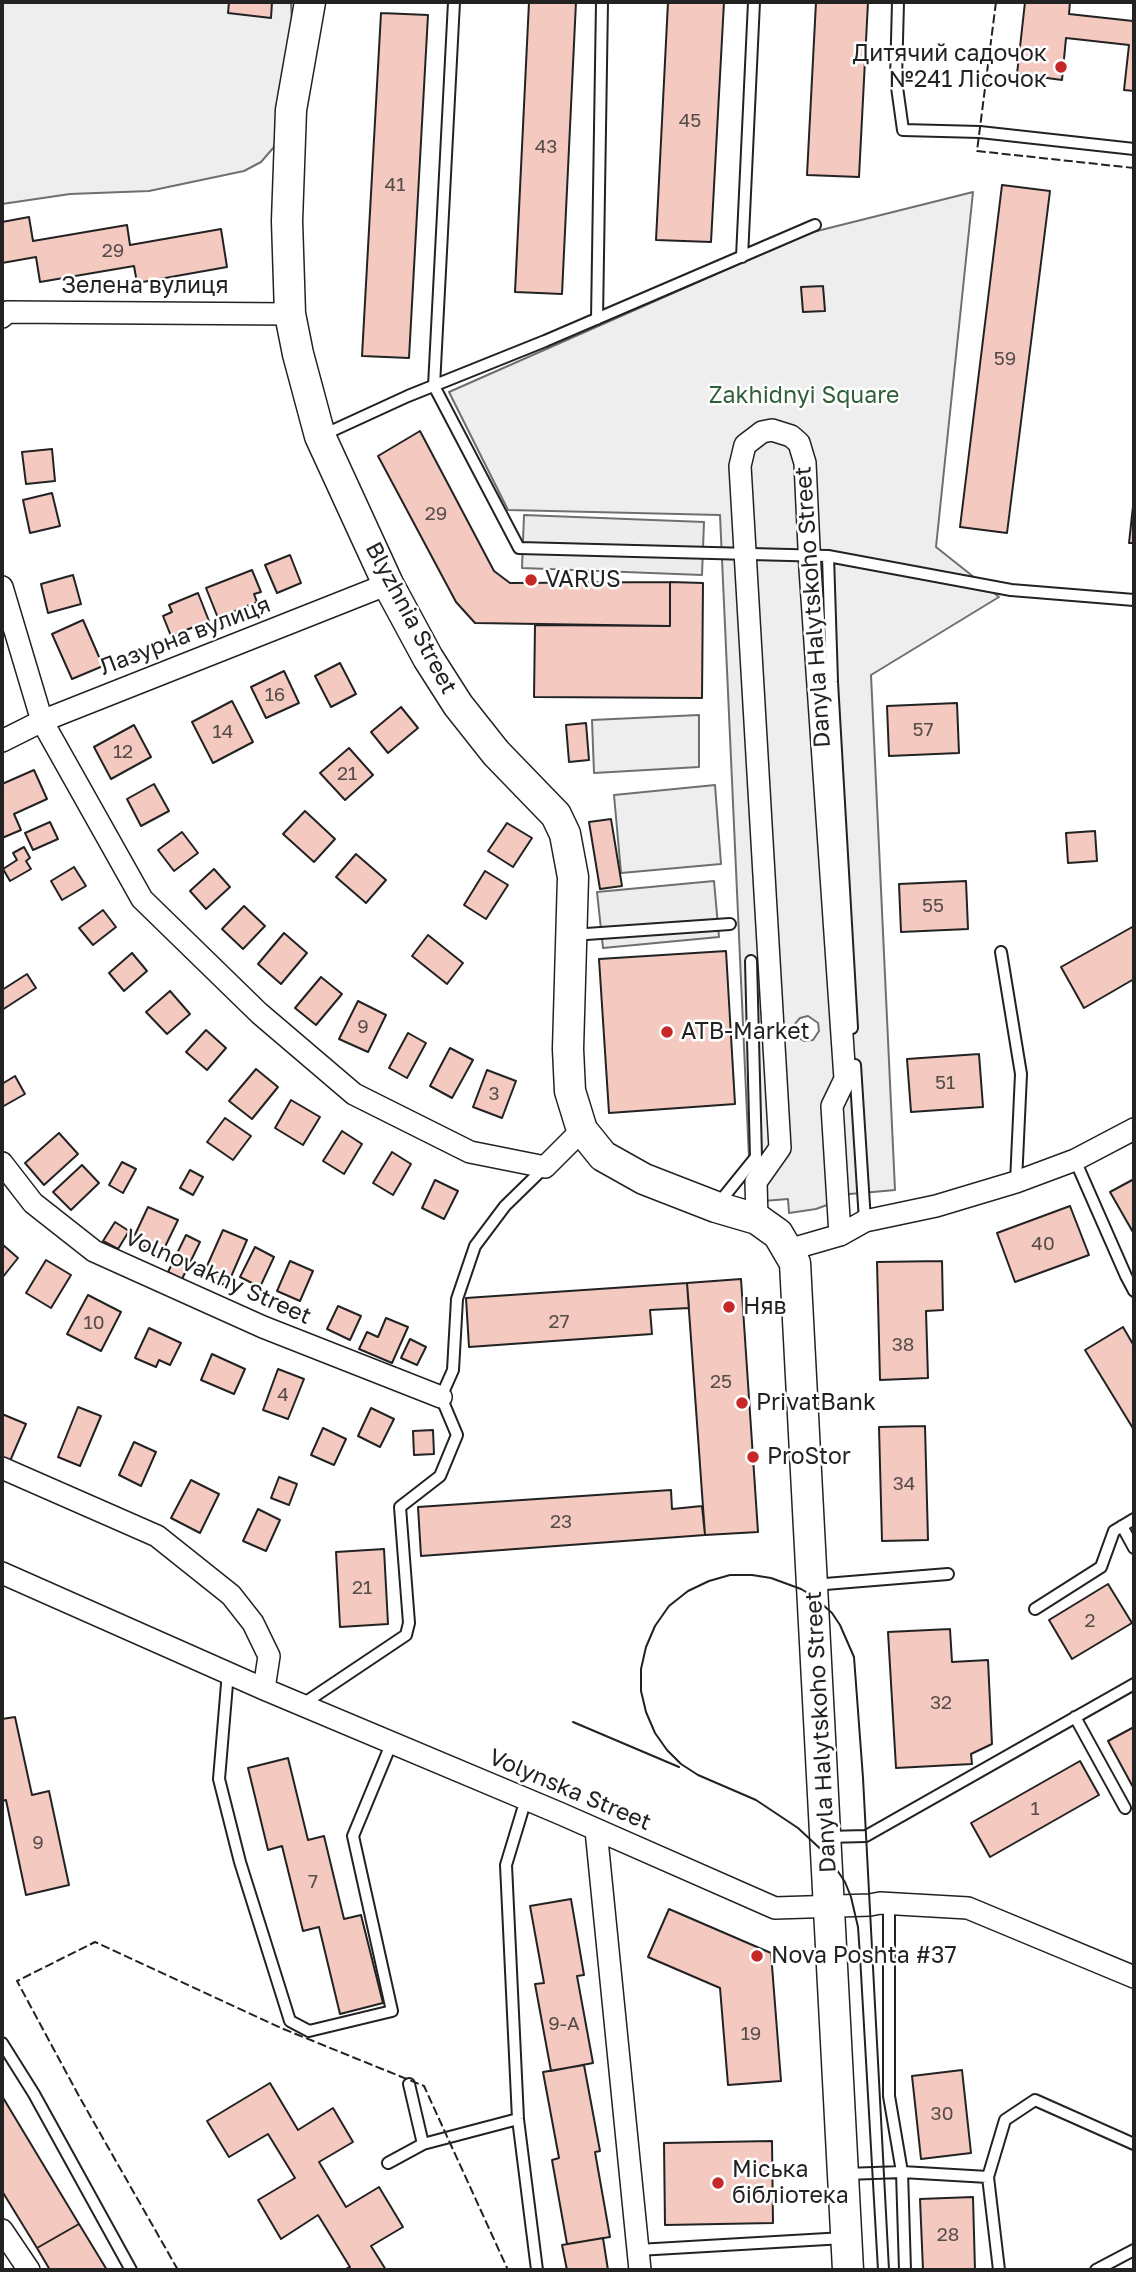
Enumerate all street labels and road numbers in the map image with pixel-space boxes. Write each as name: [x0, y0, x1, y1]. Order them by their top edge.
street label: Зелена вулиця: [61, 272, 229, 300]
street label: Danyla Halytskoho Street: [789, 465, 837, 749]
street label: Blyzhnia Street: [359, 537, 463, 699]
street label: Лазурна вулиця: [96, 591, 274, 681]
street label: Volnovakhy Street: [120, 1223, 316, 1331]
street label: Danyla Halytskoho Street: [800, 1590, 842, 1874]
street label: Volynska Street: [485, 1743, 655, 1837]

